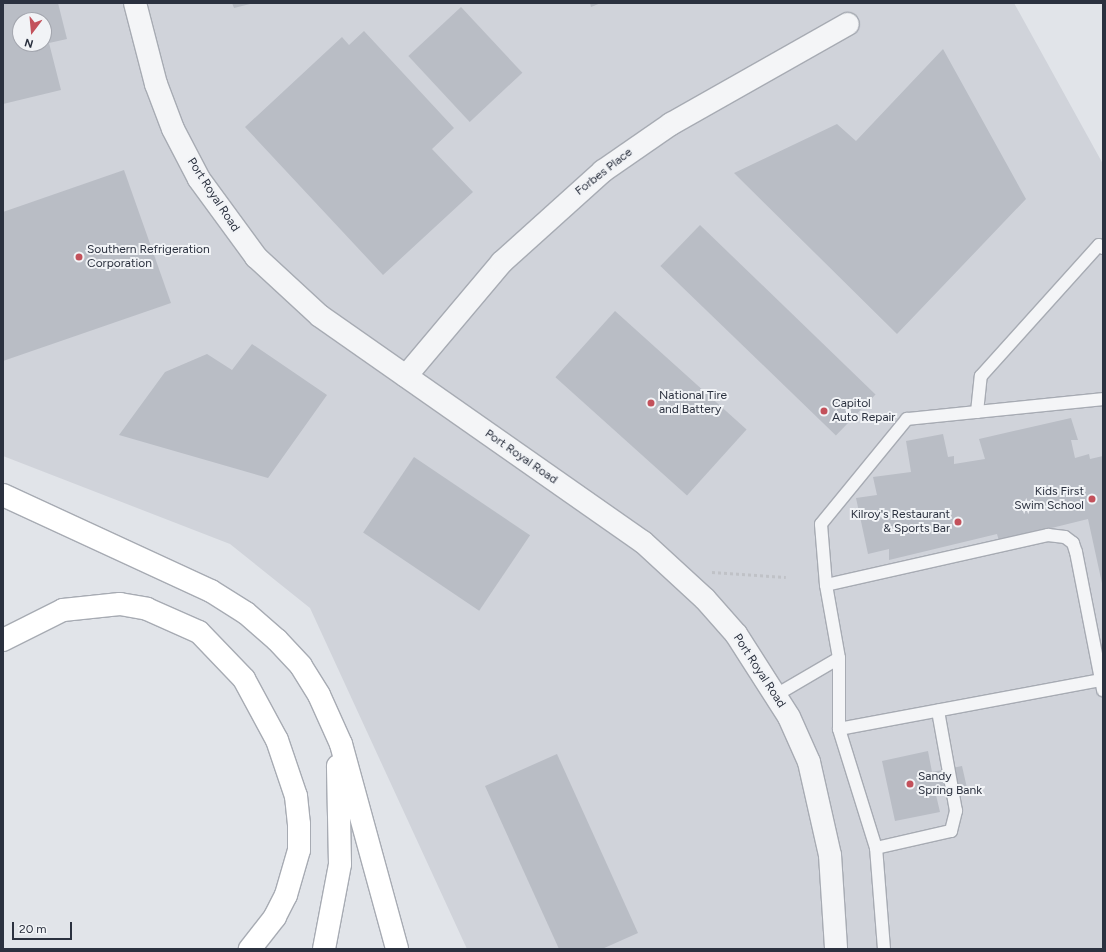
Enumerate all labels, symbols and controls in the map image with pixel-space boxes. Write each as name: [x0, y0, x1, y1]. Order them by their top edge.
north arrow: [12, 12, 52, 52]
text: N: [23, 36, 35, 50]
street label: Forbes Place: [573, 145, 635, 199]
street label: Port Royal Road: [184, 155, 242, 235]
place label: Southern Refrigeration Corporation: [87, 243, 210, 271]
marker: Southern Refrigeration Corporation: [74, 252, 84, 262]
place label: National Tire and Battery: [659, 389, 727, 417]
place label: Capitol Auto Repair: [832, 397, 895, 425]
marker: National Tire and Battery: [646, 398, 656, 408]
marker: Capitol Auto Repair: [819, 406, 829, 416]
street label: Port Royal Road: [482, 427, 560, 487]
place label: Kids First Swim School: [1014, 485, 1084, 513]
marker: Kids First Swim School: [1087, 494, 1097, 504]
place label: Kilroy's Restaurant & Sports Bar: [851, 508, 950, 536]
marker: Kilroy's Restaurant & Sports Bar: [953, 517, 963, 527]
street label: Port Royal Road: [730, 631, 788, 711]
place label: Sandy Spring Bank: [918, 770, 982, 798]
marker: Sandy Spring Bank: [905, 779, 915, 789]
scale bar: [14, 914, 74, 940]
text: 20 m: [19, 922, 47, 936]

